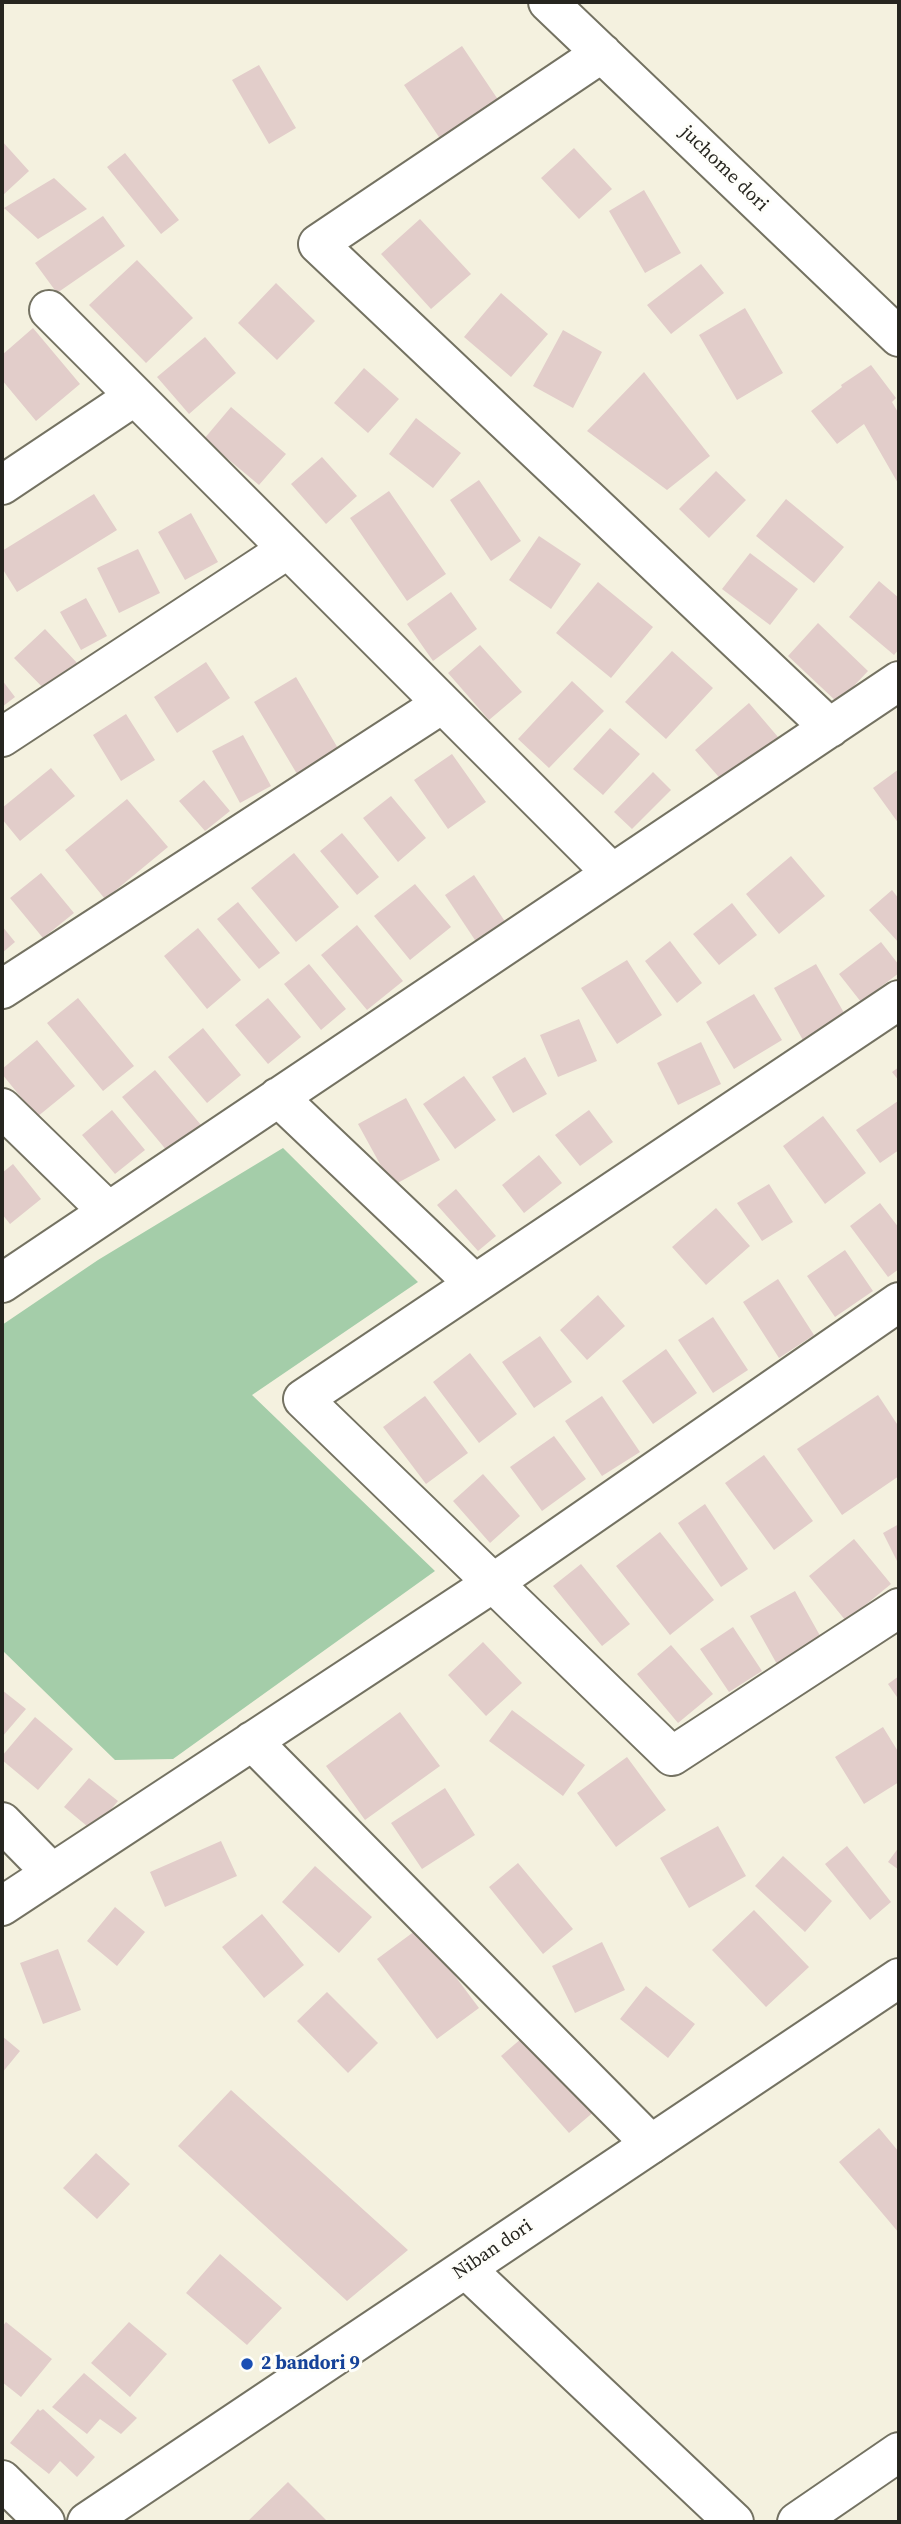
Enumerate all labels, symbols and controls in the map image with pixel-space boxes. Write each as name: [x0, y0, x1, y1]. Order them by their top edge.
street label: juchome dori: [675, 121, 773, 217]
street label: Niban dori: [449, 2215, 537, 2285]
place label: 2 bandori 9: [261, 2353, 360, 2375]
marker: 2 bandori 9: [239, 2356, 255, 2372]

